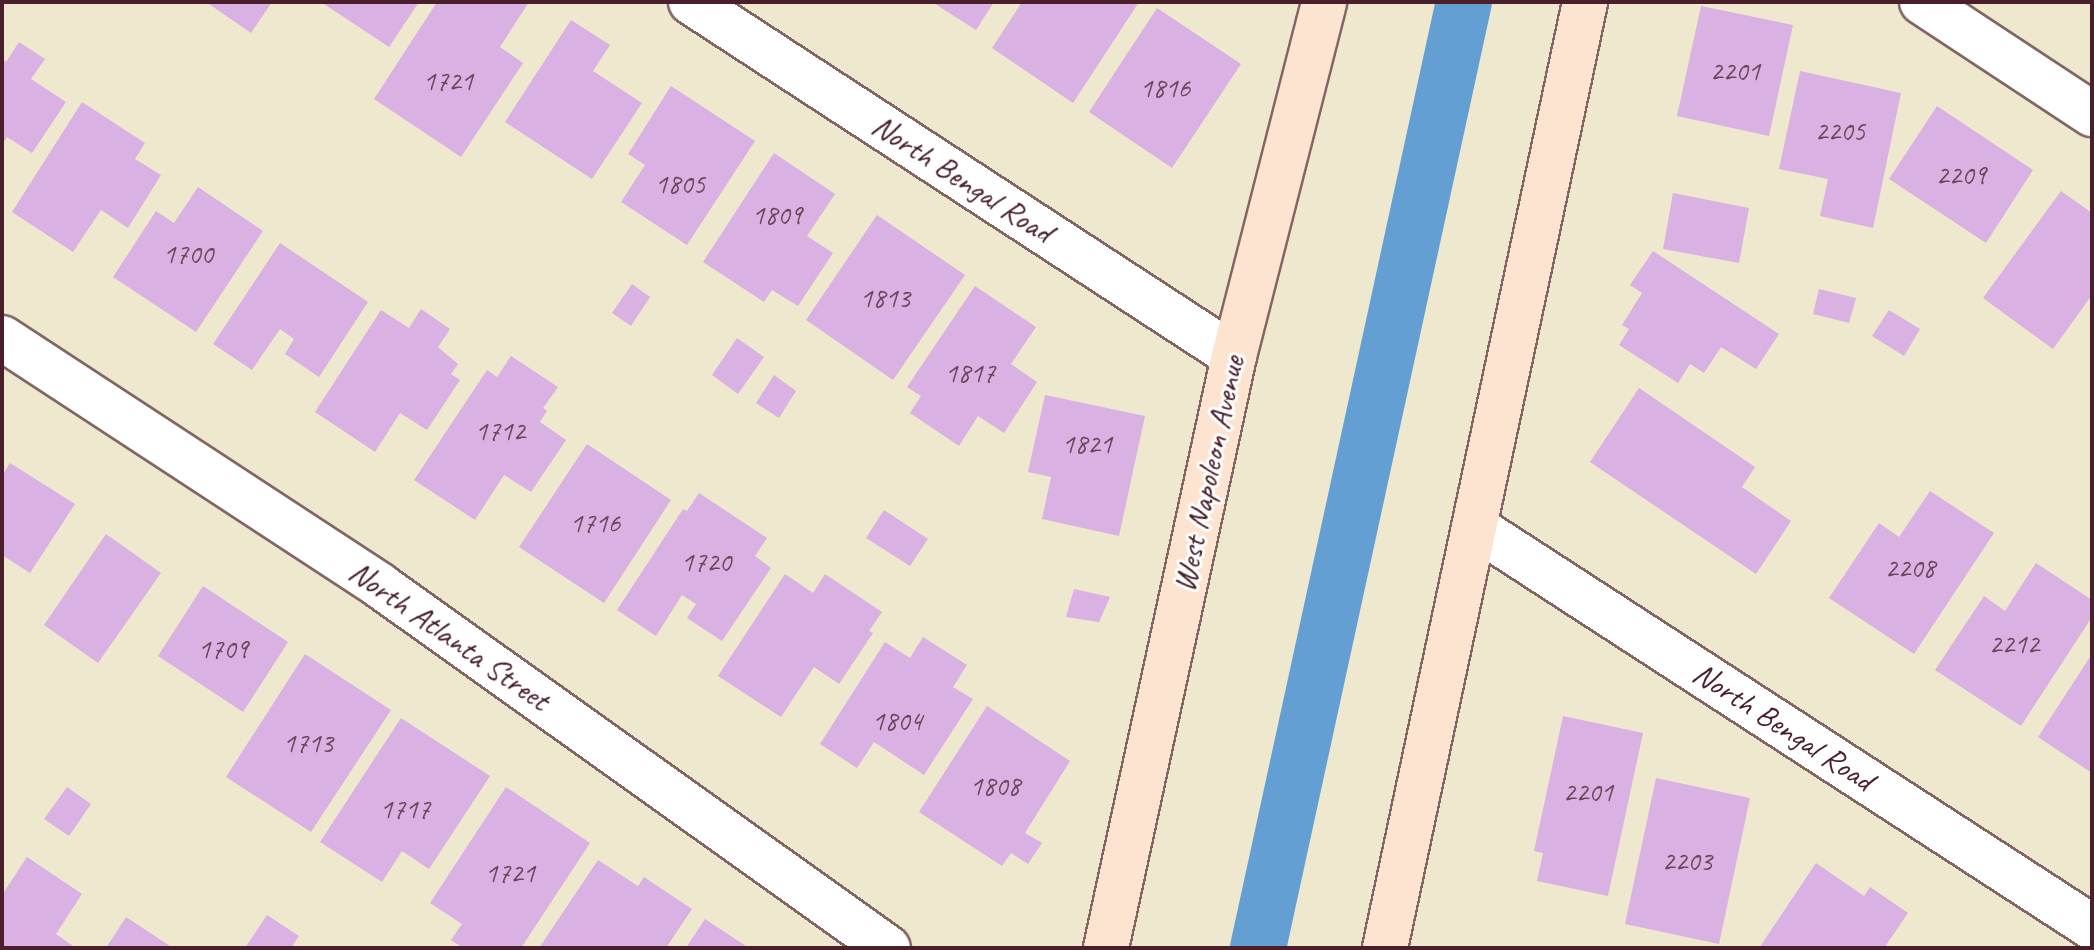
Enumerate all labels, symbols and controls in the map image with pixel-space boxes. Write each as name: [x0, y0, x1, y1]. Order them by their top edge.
house number: 2201: [1710, 54, 1760, 88]
house number: 1721: [423, 64, 473, 98]
house number: 1816: [1140, 71, 1190, 105]
street label: North Bengal Road: [865, 106, 1059, 252]
house number: 2205: [1815, 114, 1865, 148]
house number: 2209: [1936, 158, 1986, 192]
house number: 1805: [655, 167, 705, 201]
house number: 1809: [752, 198, 802, 232]
house number: 1700: [163, 237, 213, 271]
house number: 1813: [860, 281, 910, 315]
street label: West Napoleon Avenue: [1165, 351, 1253, 597]
house number: 1817: [945, 356, 995, 390]
house number: 1712: [475, 414, 525, 448]
house number: 1821: [1062, 427, 1112, 461]
house number: 1716: [570, 506, 620, 540]
house number: 1720: [681, 545, 731, 579]
house number: 2208: [1885, 551, 1935, 585]
street label: North Atlanta Street: [341, 553, 557, 719]
house number: 2212: [1989, 627, 2039, 661]
house number: 1709: [198, 632, 248, 666]
street label: North Bengal Road: [1686, 654, 1880, 800]
house number: 1804: [872, 704, 922, 738]
house number: 1713: [283, 726, 333, 760]
house number: 1808: [970, 769, 1020, 803]
house number: 2201: [1563, 775, 1613, 809]
house number: 1717: [380, 792, 430, 826]
house number: 2203: [1662, 844, 1712, 878]
house number: 1721: [485, 856, 535, 890]

